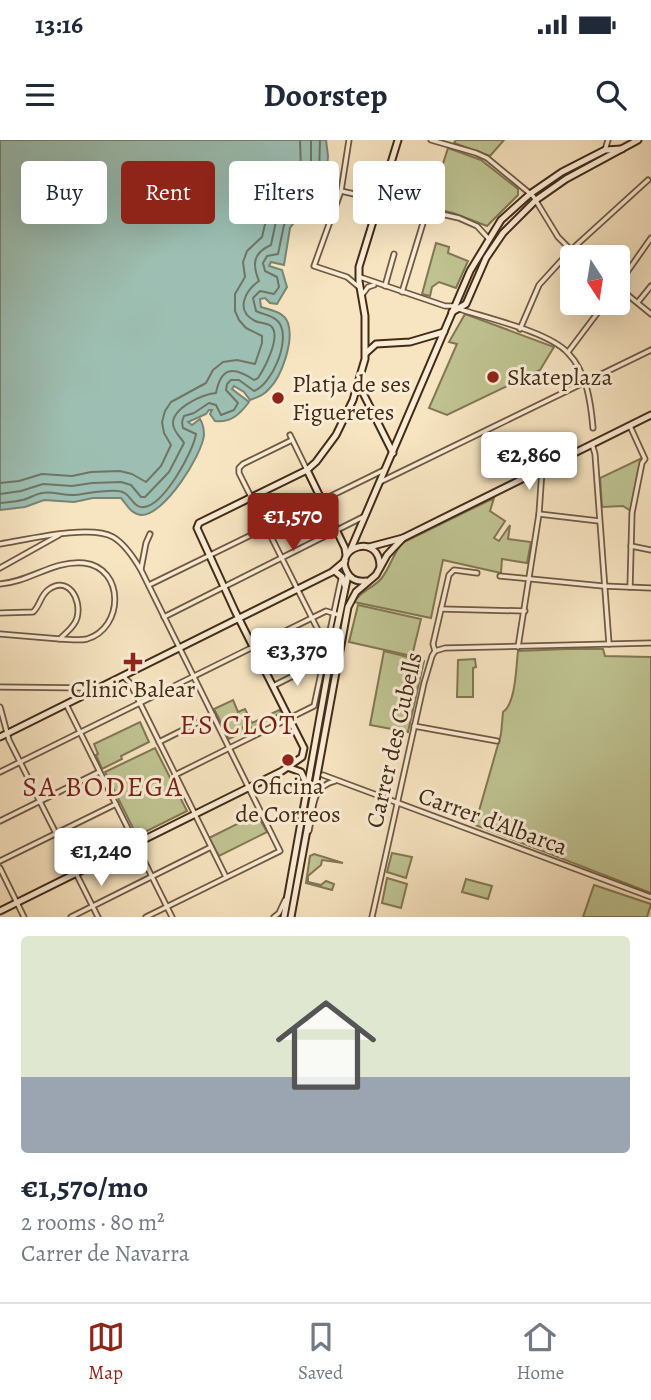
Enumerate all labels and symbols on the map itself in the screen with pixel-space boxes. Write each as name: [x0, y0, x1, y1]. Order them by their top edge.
north arrow: [560, 245, 630, 315]
place label: Skateplaza: [507, 361, 614, 393]
place label: Platja de ses Figueretes: [292, 368, 411, 428]
marker: Skateplaza: [485, 369, 501, 385]
marker: Platja de ses Figueretes: [270, 390, 286, 406]
pin: €2,860: [472, 432, 586, 492]
pin: €1,570: [236, 494, 350, 553]
pin: €3,370: [240, 629, 354, 688]
street label: Carrer des Cubells: [358, 649, 430, 831]
marker: Clinic Balear: [123, 652, 143, 672]
place label: Clinic Balear: [71, 673, 196, 705]
district label: ES CLOT: [180, 706, 297, 744]
marker: Oficina de Correos: [280, 752, 296, 768]
district label: SA BODEGA: [22, 768, 184, 806]
place label: Oficina de Correos: [235, 770, 341, 830]
street label: Carrer d'Albarca: [414, 779, 573, 863]
pin: €1,240: [44, 828, 158, 888]

